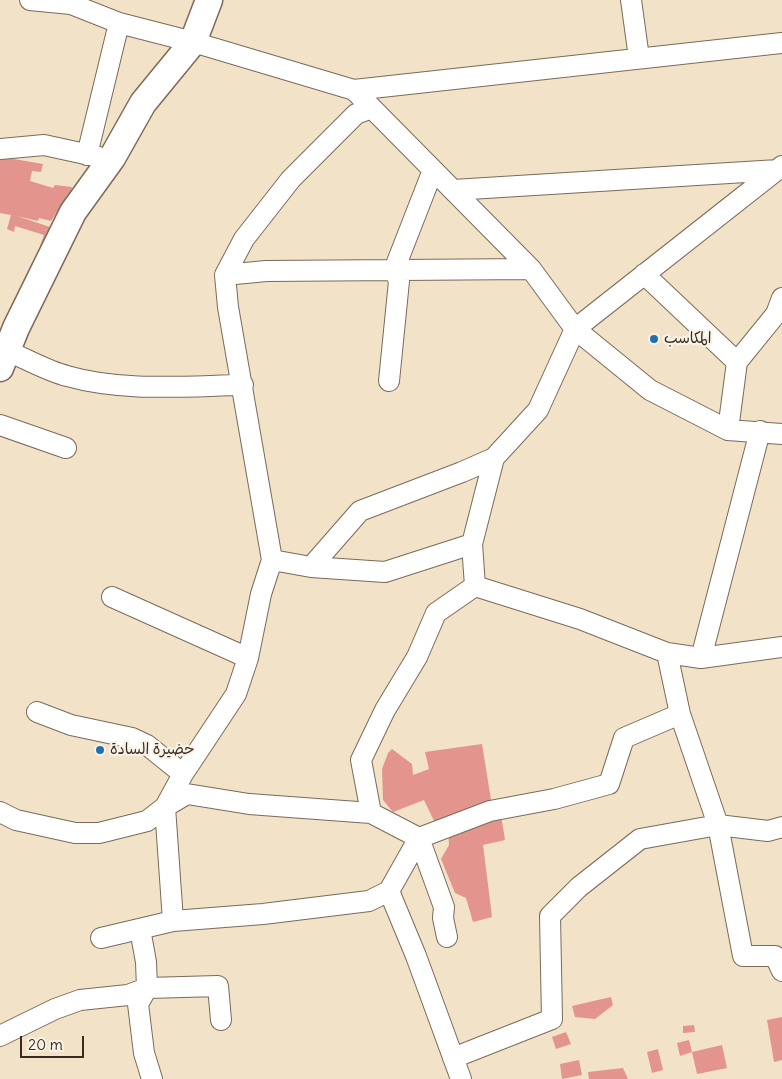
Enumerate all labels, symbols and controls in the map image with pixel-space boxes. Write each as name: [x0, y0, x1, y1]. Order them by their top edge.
place label: المكاسب: [664, 330, 711, 348]
marker: المكاسب: [648, 333, 660, 345]
place label: حضيرة السادة: [110, 741, 195, 759]
marker: حضيرة السادة: [94, 744, 106, 756]
scale bar: [22, 1026, 86, 1058]
text: 20 m: [28, 1035, 63, 1054]

